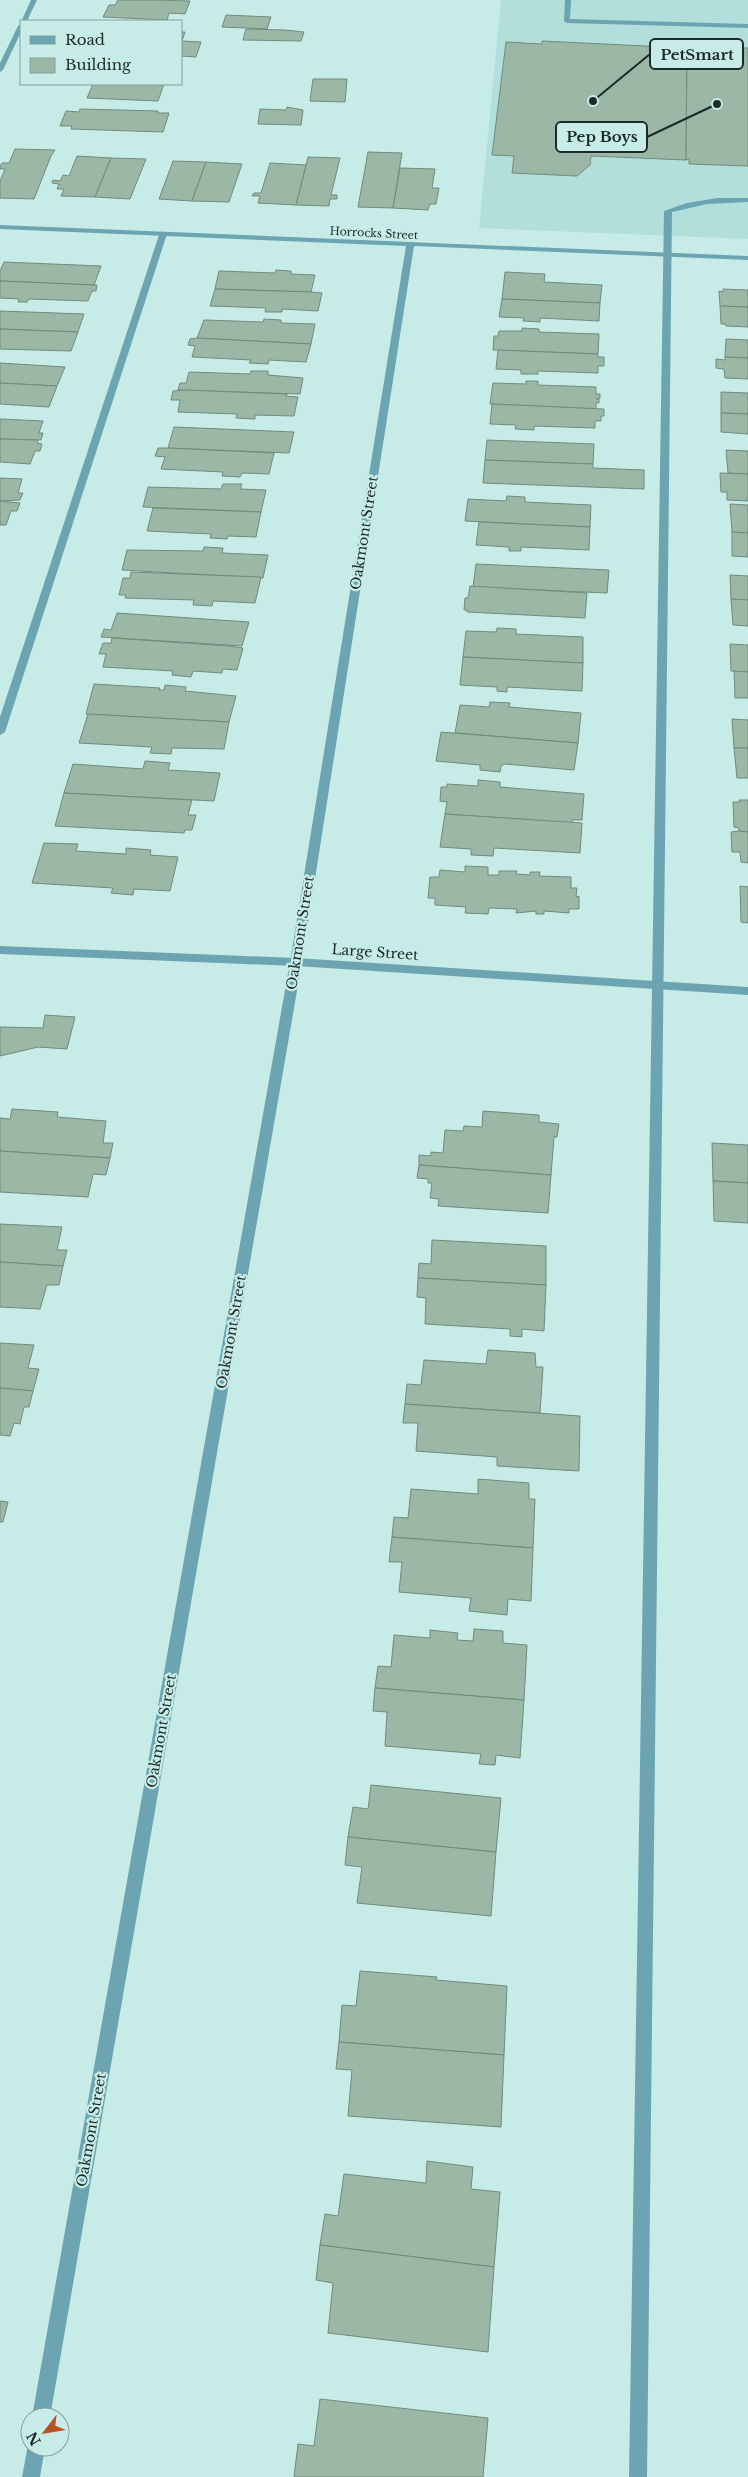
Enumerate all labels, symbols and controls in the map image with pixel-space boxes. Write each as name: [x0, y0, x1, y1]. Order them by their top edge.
legend: [20, 20, 182, 85]
text: Road: [65, 30, 105, 49]
callout: PetSmart: [650, 39, 743, 69]
text: PetSmart: [660, 45, 734, 64]
text: Building: [65, 55, 132, 74]
callout: Pep Boys: [556, 122, 647, 152]
text: Pep Boys: [566, 127, 638, 146]
street label: Horrocks Street: [329, 224, 419, 242]
street label: Oakmont Street: [346, 474, 382, 591]
street label: Oakmont Street: [282, 874, 318, 991]
street label: Large Street: [331, 940, 420, 964]
street label: Oakmont Street: [212, 1273, 250, 1390]
street label: Oakmont Street: [142, 1672, 180, 1789]
street label: Oakmont Street: [72, 2071, 110, 2188]
north arrow: [20, 2407, 70, 2457]
text: N: [23, 2428, 45, 2449]

